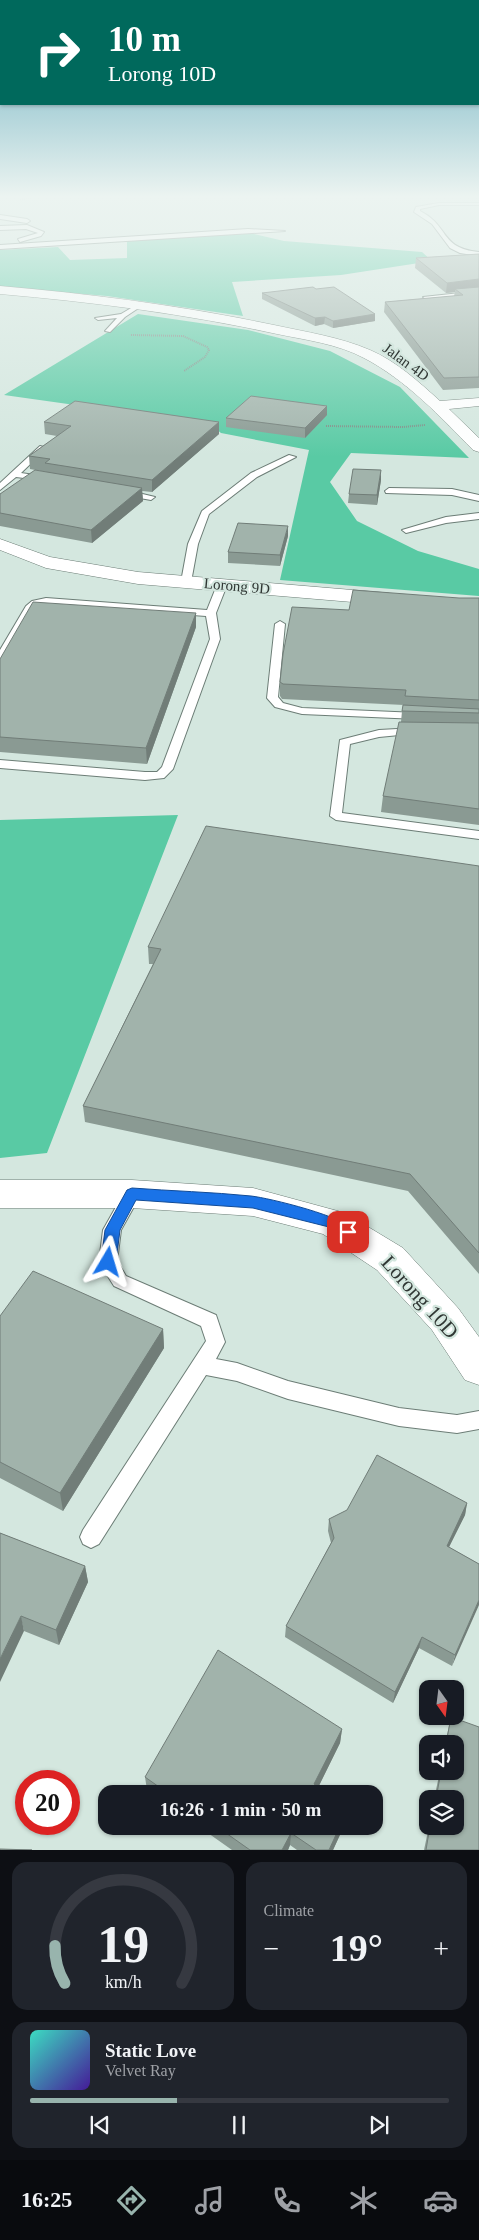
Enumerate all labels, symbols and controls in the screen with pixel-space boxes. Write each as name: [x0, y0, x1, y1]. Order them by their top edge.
icon: right: [25, 20, 90, 85]
text: 10 m: [108, 20, 181, 59]
text: Lorong 10D: [108, 61, 216, 86]
street label: Jalan 4D: [380, 340, 432, 384]
street label: Lorong 9D: [203, 575, 271, 597]
pin: [327, 1211, 369, 1253]
icon: arrive: [334, 1218, 362, 1246]
position arrow: [81, 1235, 133, 1287]
street label: Lorong 10D: [377, 1251, 463, 1343]
north arrow: [419, 1680, 464, 1725]
map controls: [419, 1680, 464, 1835]
button: sound: [419, 1735, 464, 1780]
speed limit sign: 20: [15, 1770, 80, 1835]
button: layers: [419, 1790, 464, 1835]
text: 16:26 · 1 min · 50 m: [160, 1799, 321, 1820]
text: Climate: [264, 1902, 314, 1919]
text: 19: [97, 1916, 149, 1973]
text: 19°: [330, 1927, 383, 1969]
text: −: [264, 1933, 279, 1964]
text: +: [433, 1933, 449, 1964]
text: km/h: [104, 1972, 141, 1992]
text: Static Love: [105, 2040, 196, 2061]
text: Velvet Ray: [105, 2062, 176, 2079]
icon: previous: [86, 2111, 114, 2139]
icon: pause: [225, 2111, 253, 2139]
icon: next: [365, 2111, 393, 2139]
icon: directions: [114, 2183, 149, 2218]
icon: music: [192, 2183, 227, 2218]
icon: phone: [269, 2183, 304, 2218]
icon: climate: [346, 2183, 381, 2218]
icon: car: [423, 2183, 458, 2218]
text: 16:25: [21, 2187, 72, 2212]

